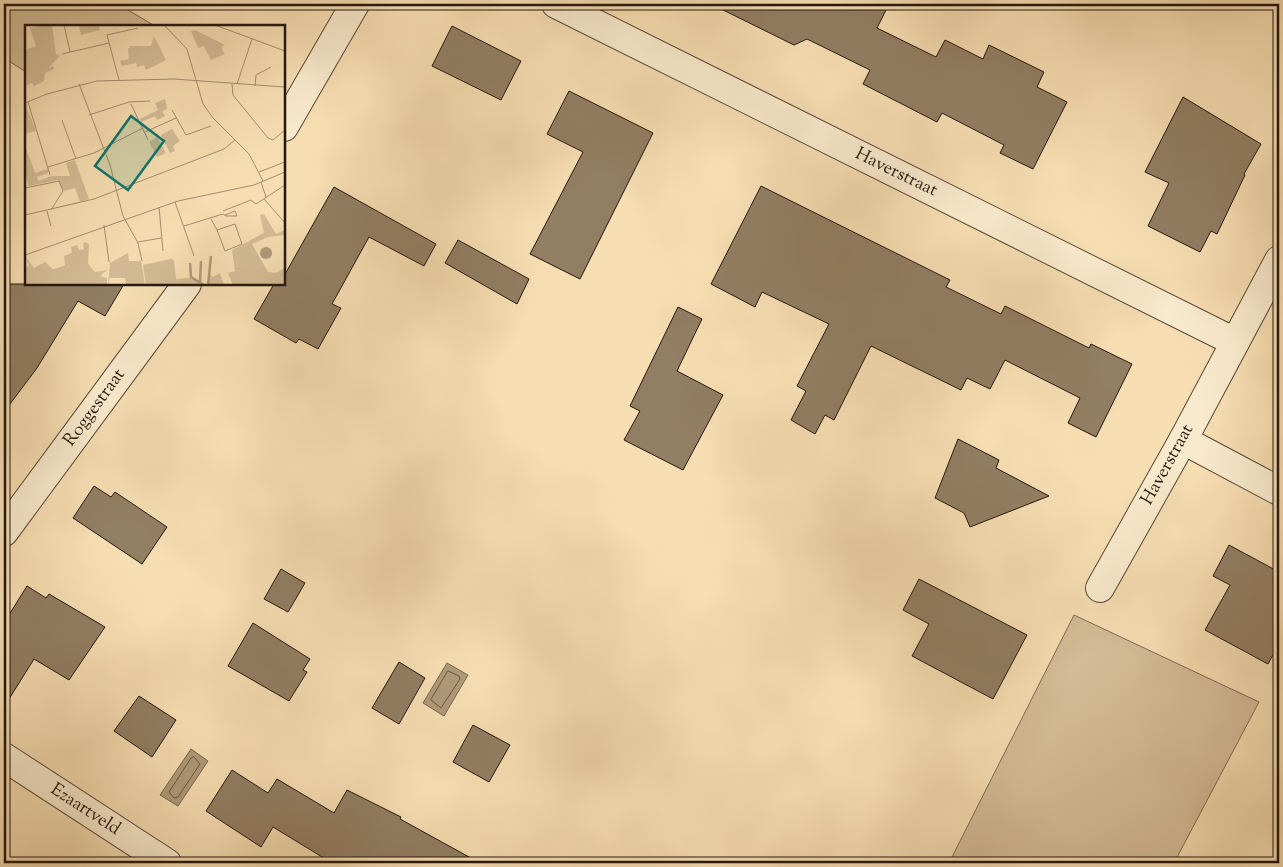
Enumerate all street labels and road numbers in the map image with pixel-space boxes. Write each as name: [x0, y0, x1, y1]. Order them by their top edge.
street label: Haverstraat: [850, 142, 942, 204]
street label: Roggestraat: [58, 364, 132, 452]
street label: Haverstraat: [1135, 420, 1201, 510]
street label: Ezaartveld: [45, 778, 125, 842]

